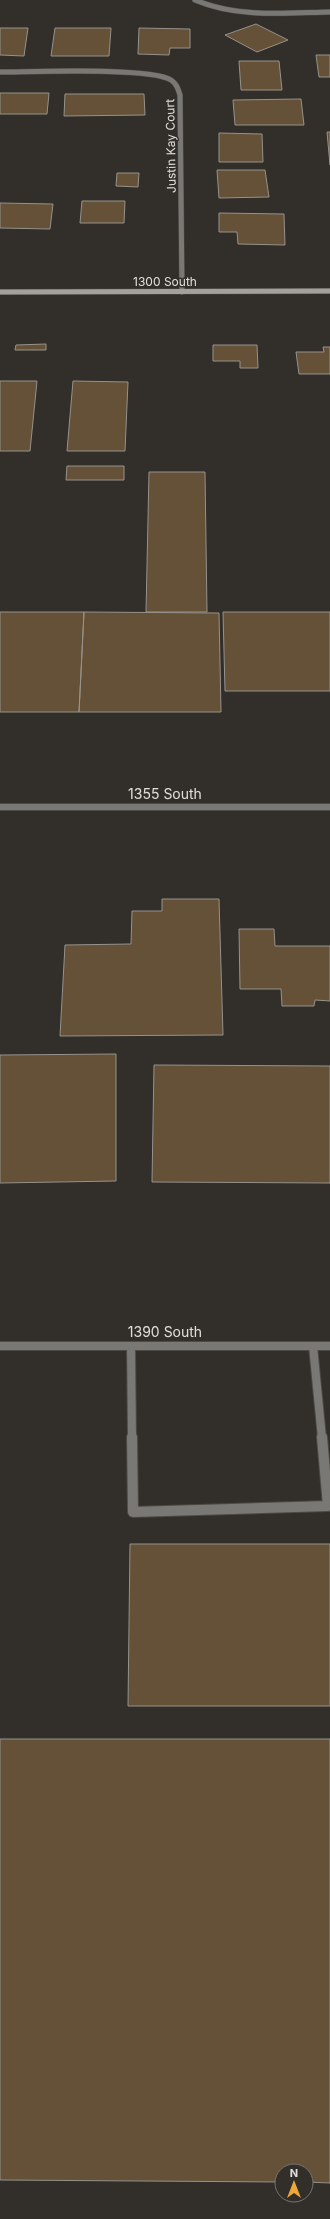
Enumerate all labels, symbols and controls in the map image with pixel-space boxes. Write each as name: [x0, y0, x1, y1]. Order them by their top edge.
street label: Justin Kay Court: [162, 99, 179, 193]
street label: 1300 South: [133, 274, 197, 289]
street label: 1355 South: [128, 785, 202, 802]
street label: 1390 South: [128, 1323, 202, 1340]
north arrow: [274, 2163, 314, 2203]
text: N: [290, 2166, 298, 2180]

